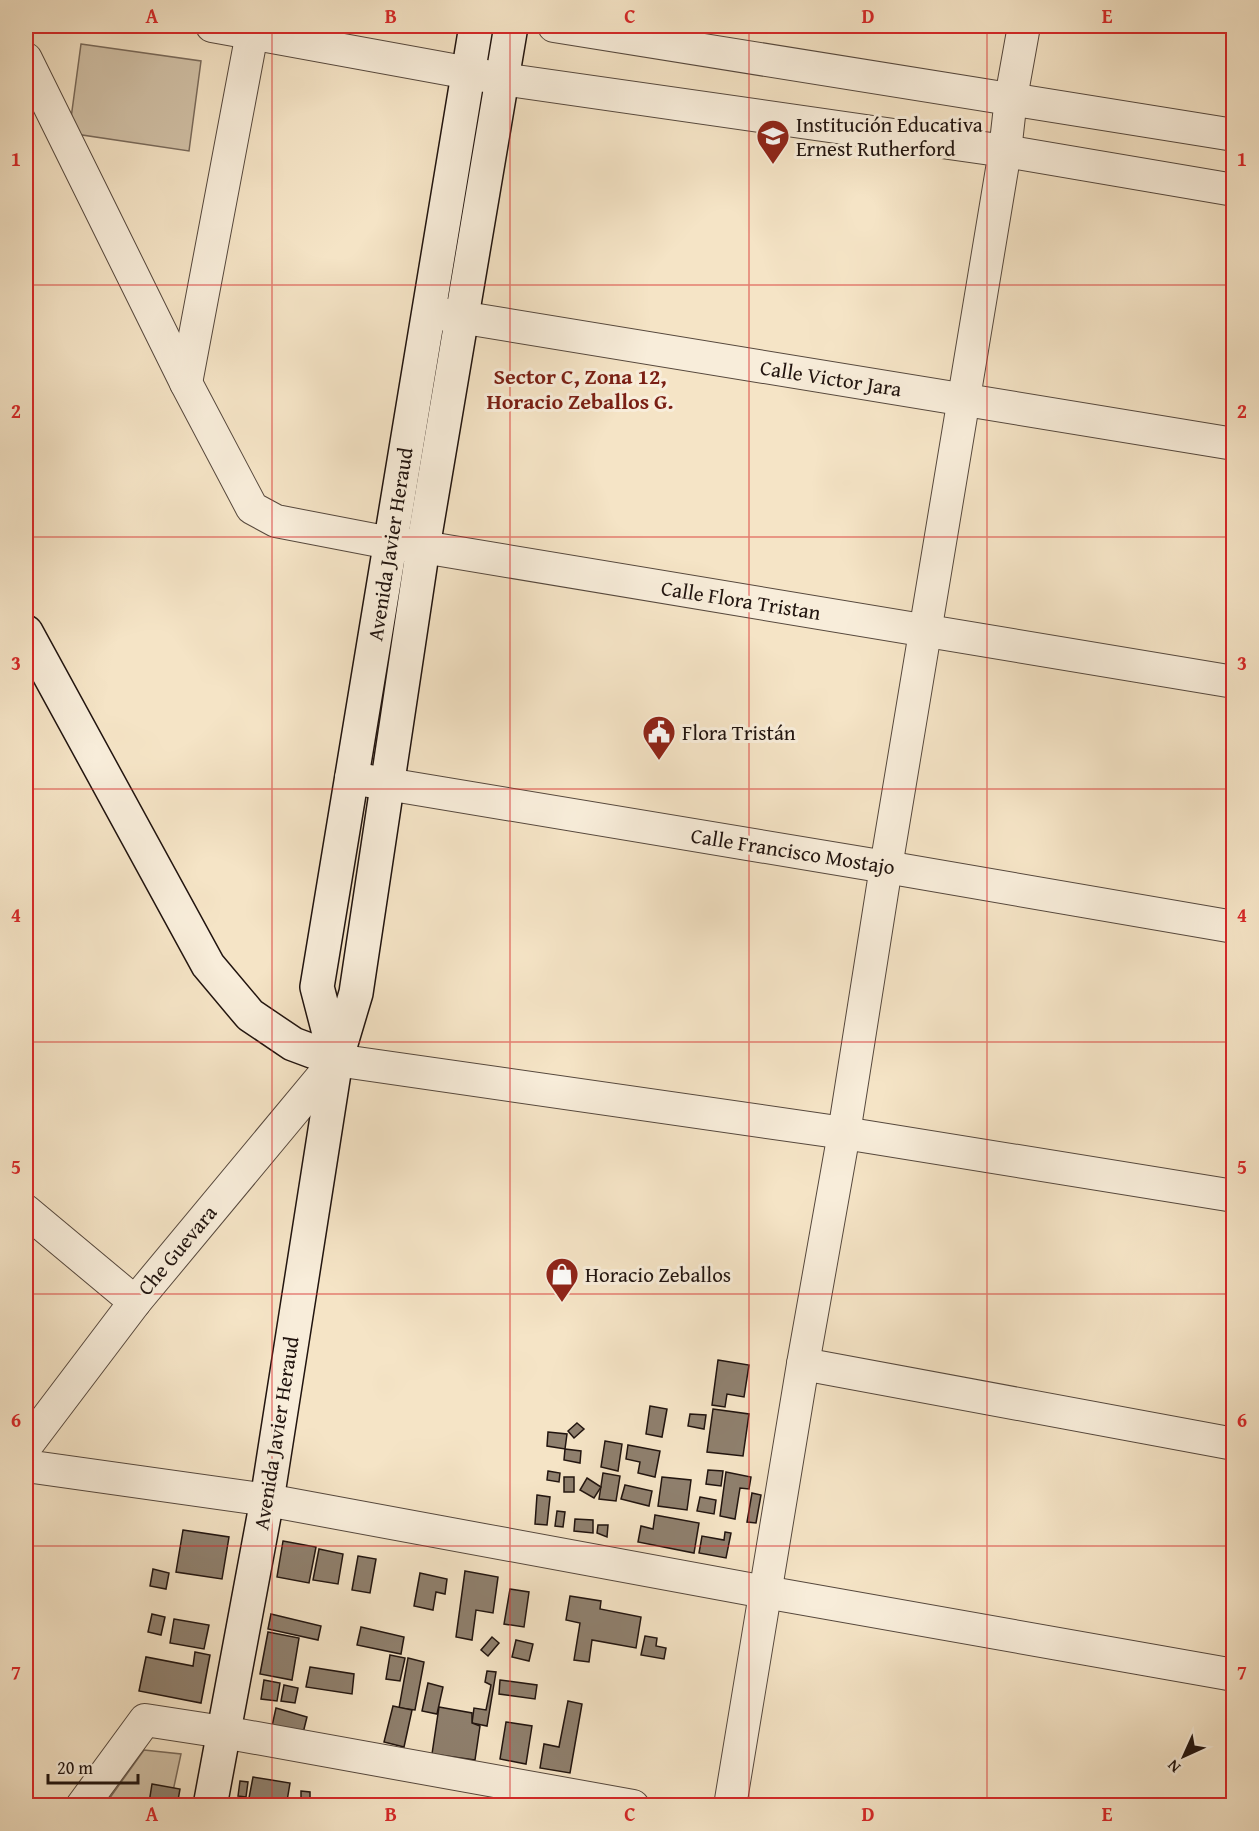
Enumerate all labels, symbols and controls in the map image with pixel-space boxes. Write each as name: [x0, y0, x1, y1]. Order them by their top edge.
text: A: [146, 1, 159, 30]
text: B: [385, 1, 397, 30]
text: C: [624, 1, 636, 30]
text: D: [861, 1, 875, 30]
text: E: [1102, 1, 1113, 30]
place label: Institución Educativa Ernest Rutherford: [796, 109, 983, 164]
school or university icon: Institución Educativa Ernest Rutherford: [755, 118, 791, 165]
text: 1: [11, 144, 21, 173]
text: 1: [1237, 144, 1247, 173]
street label: Calle Victor Jara: [758, 352, 904, 404]
district label: Sector C, Zona 12, Horacio Zeballos G.: [486, 360, 674, 417]
text: 2: [11, 396, 21, 425]
text: 2: [1237, 396, 1247, 425]
street label: Avenida Javier Heraud: [359, 444, 421, 643]
street label: Calle Flora Tristan: [659, 572, 823, 628]
text: 3: [11, 648, 21, 677]
text: 3: [1237, 648, 1247, 677]
public building icon: Flora Tristán: [641, 714, 677, 761]
place label: Flora Tristán: [682, 717, 796, 748]
street label: Calle Francisco Mostajo: [689, 820, 897, 882]
text: 4: [11, 900, 21, 929]
text: 4: [1237, 900, 1247, 929]
text: 5: [11, 1152, 21, 1181]
text: 5: [1237, 1152, 1247, 1181]
street label: Che Guevara: [130, 1198, 224, 1302]
shop icon: Horacio Zeballos: [544, 1256, 580, 1303]
place label: Horacio Zeballos: [585, 1259, 731, 1290]
street label: Avenida Javier Heraud: [245, 1333, 307, 1532]
text: 6: [11, 1405, 21, 1434]
text: 6: [1237, 1405, 1247, 1434]
text: 7: [11, 1657, 21, 1686]
text: 7: [1237, 1657, 1247, 1686]
north arrow: [1154, 1726, 1214, 1786]
scale bar: [48, 1747, 138, 1785]
text: 20 m: [57, 1754, 93, 1781]
text: N: [1161, 1754, 1186, 1779]
text: A: [146, 1799, 159, 1828]
text: B: [385, 1799, 397, 1828]
text: C: [624, 1799, 636, 1828]
text: D: [861, 1799, 875, 1828]
text: E: [1102, 1799, 1113, 1828]

